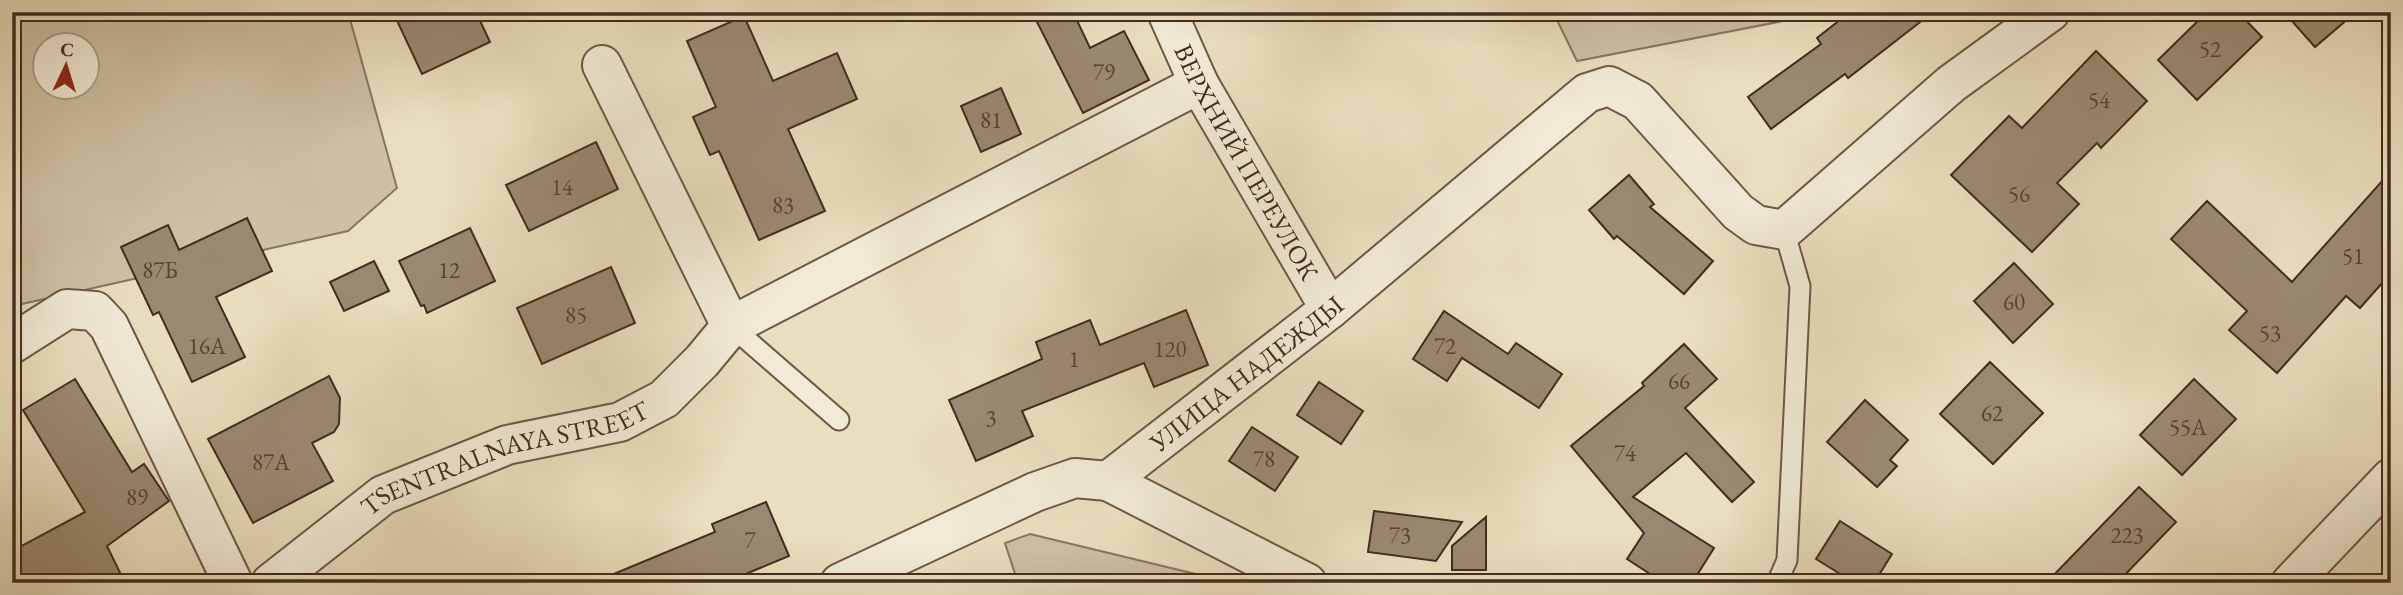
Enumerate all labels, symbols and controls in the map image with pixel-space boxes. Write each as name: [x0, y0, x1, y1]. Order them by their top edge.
north arrow: [32, 32, 102, 102]
house number: 52: [2199, 34, 2221, 64]
text: С: [60, 37, 75, 62]
street label: ВЕРХНИЙ ПЕРЕУЛОК: [1166, 39, 1327, 287]
house number: 79: [1093, 57, 1115, 87]
house number: 54: [2088, 85, 2111, 115]
house number: 81: [980, 105, 1002, 135]
house number: 14: [551, 172, 574, 202]
house number: 56: [2008, 179, 2030, 209]
house number: 83: [772, 190, 794, 220]
house number: 51: [2342, 241, 2364, 271]
house number: 87Б: [142, 255, 178, 285]
house number: 12: [438, 255, 460, 285]
house number: 60: [2003, 287, 2025, 317]
street label: УЛИЦА НАДЕЖДЫ: [1142, 288, 1351, 460]
house number: 85: [565, 300, 587, 330]
house number: 53: [2259, 318, 2281, 348]
house number: 16А: [188, 331, 227, 361]
house number: 72: [1434, 331, 1456, 361]
house number: 120: [1153, 334, 1187, 364]
house number: 1: [1068, 344, 1080, 374]
house number: 66: [1668, 366, 1690, 396]
street label: TSENTRALNAYA STREET: [354, 393, 655, 523]
house number: 62: [1981, 398, 2003, 428]
house number: 3: [985, 403, 997, 433]
house number: 55А: [2169, 412, 2208, 442]
house number: 74: [1614, 438, 1637, 468]
house number: 78: [1253, 444, 1275, 474]
house number: 87А: [252, 447, 291, 477]
house number: 89: [126, 482, 148, 512]
house number: 73: [1389, 520, 1411, 550]
house number: 223: [2110, 520, 2144, 550]
house number: 7: [744, 525, 756, 555]

